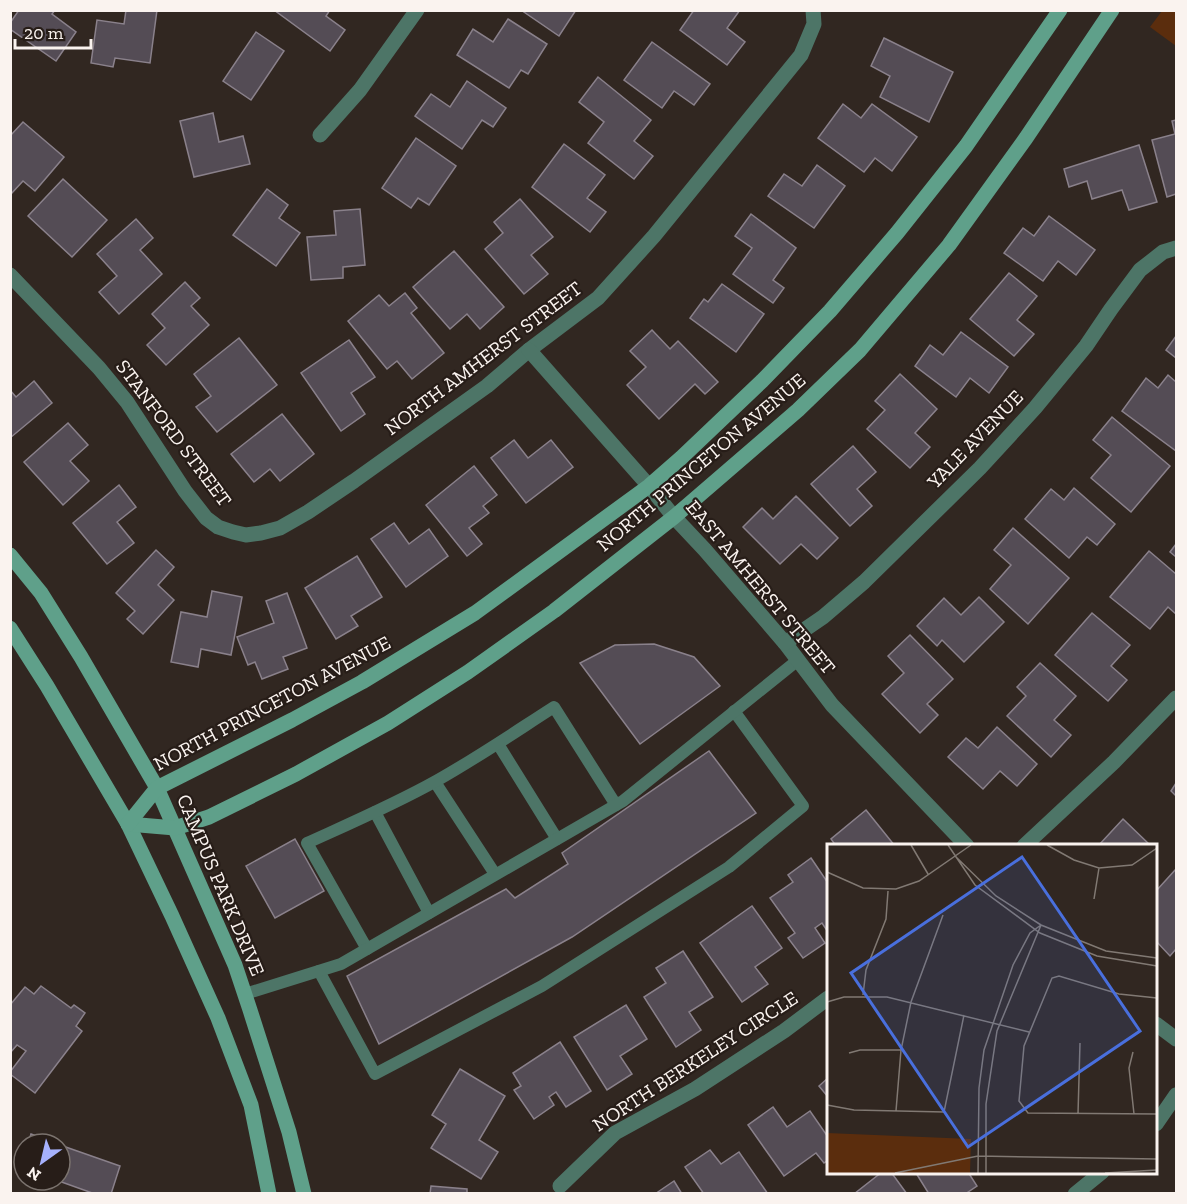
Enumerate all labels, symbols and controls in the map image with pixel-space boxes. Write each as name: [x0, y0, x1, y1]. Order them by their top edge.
scale bar: [15, 12, 92, 50]
text: 20 m: [24, 22, 64, 44]
street label: NORTH AMHERST STREET: [380, 276, 586, 440]
street label: STANFORD STREET: [111, 355, 237, 511]
street label: NORTH PRINCETON AVENUE: [592, 368, 810, 556]
street label: YALE AVENUE: [921, 385, 1028, 494]
street label: EAST AMHERST STREET: [681, 495, 841, 679]
street label: NORTH PRINCETON AVENUE: [149, 630, 395, 776]
street label: CAMPUS PARK DRIVE: [172, 791, 270, 979]
inset map: [827, 844, 1157, 1174]
street label: NORTH BERKELEY CIRCLE: [588, 986, 802, 1136]
north arrow: [12, 1132, 72, 1192]
text: N: [24, 1163, 44, 1185]

